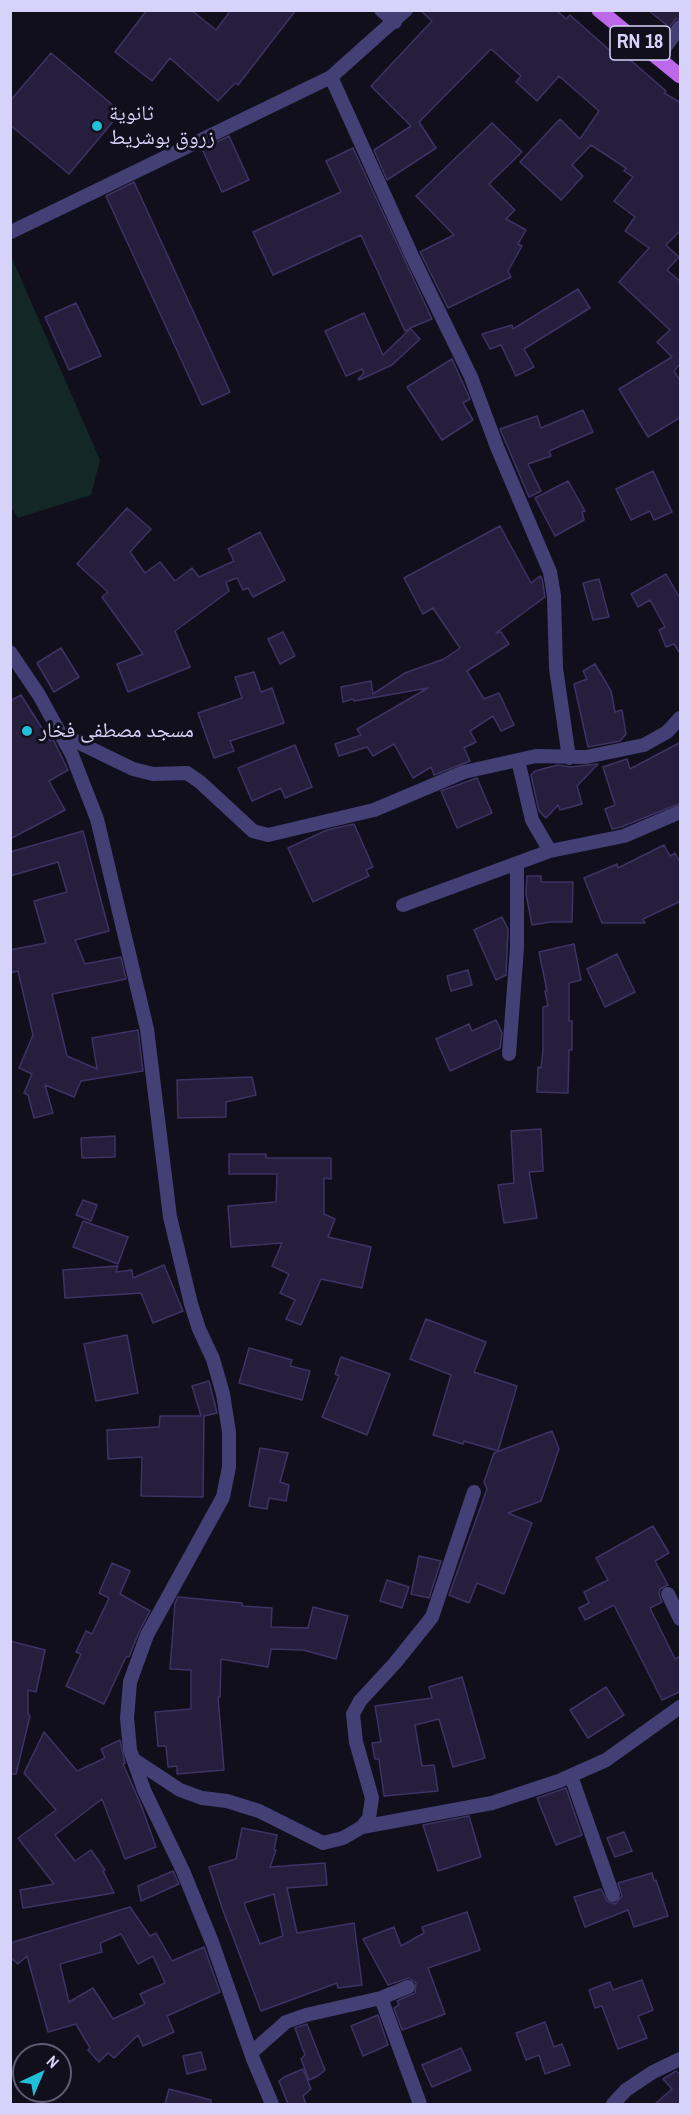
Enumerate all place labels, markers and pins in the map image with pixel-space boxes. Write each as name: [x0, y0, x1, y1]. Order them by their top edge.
place label: ثانوية زروق بوشريط: [109, 101, 215, 151]
marker: ثانوية زروق بوشريط: [90, 119, 104, 133]
place label: مسجد مصطفى فخار: [39, 718, 194, 744]
marker: مسجد مصطفى فخار: [20, 724, 34, 738]

